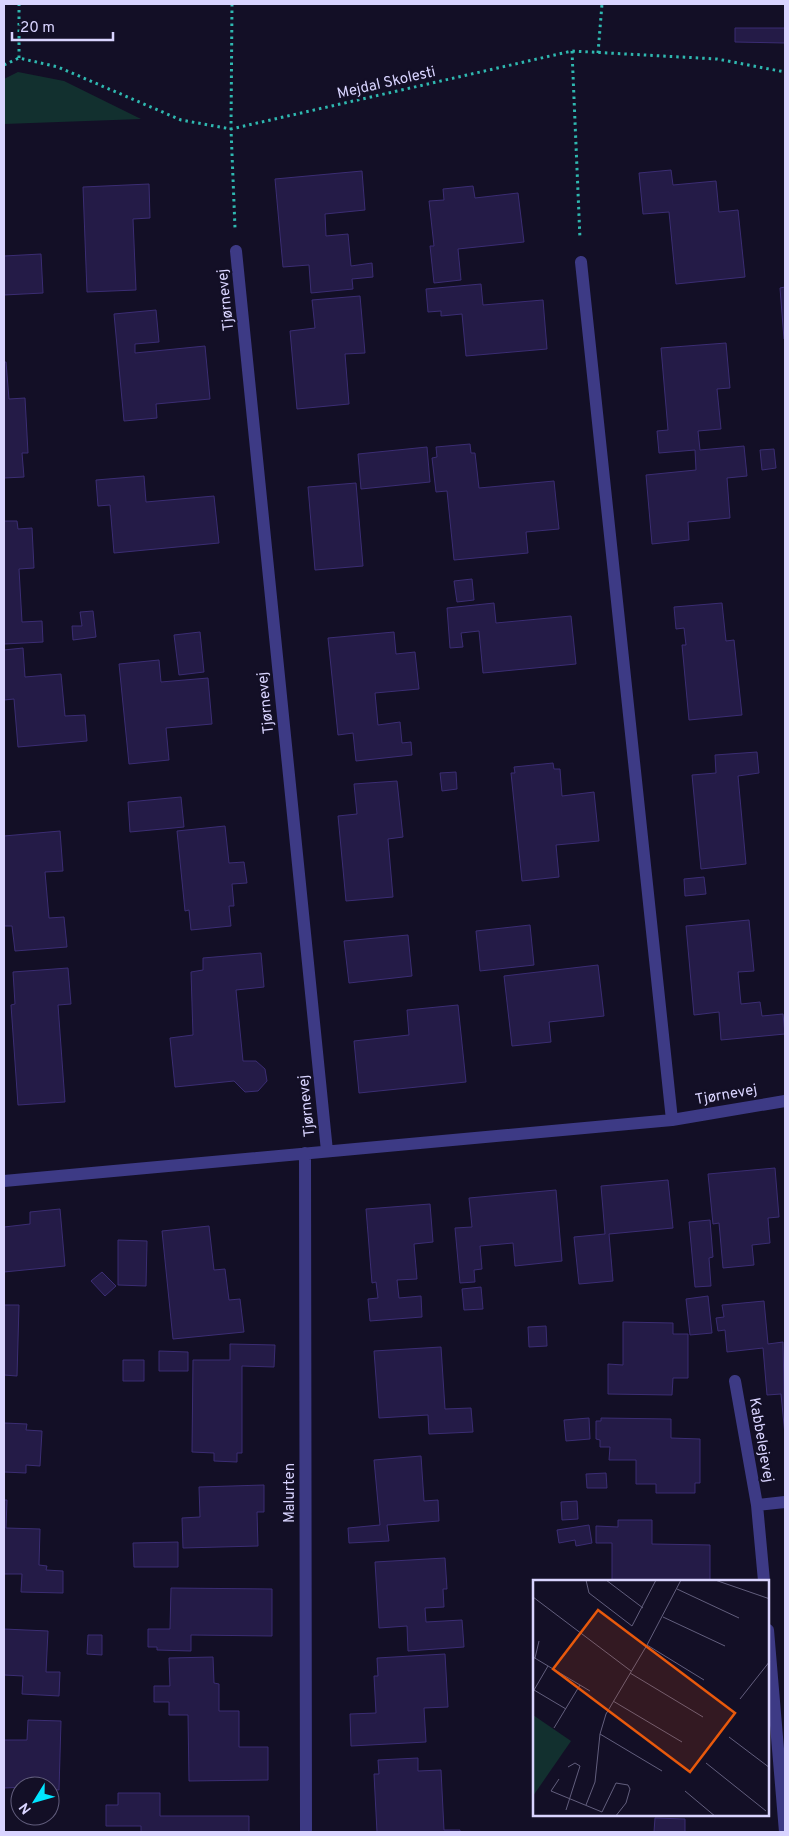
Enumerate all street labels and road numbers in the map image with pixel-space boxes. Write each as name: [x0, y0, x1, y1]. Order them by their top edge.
street label: Mejdal Skolesti: [335, 63, 437, 104]
street label: Tjørnevej: [214, 268, 239, 332]
street label: Tjørnevej: [254, 671, 279, 735]
street label: Tjørnevej: [295, 1074, 320, 1138]
street label: Tjørnevej: [694, 1081, 759, 1110]
street label: Kabbelejevej: [744, 1396, 777, 1484]
street label: Malurten: [281, 1463, 300, 1523]

